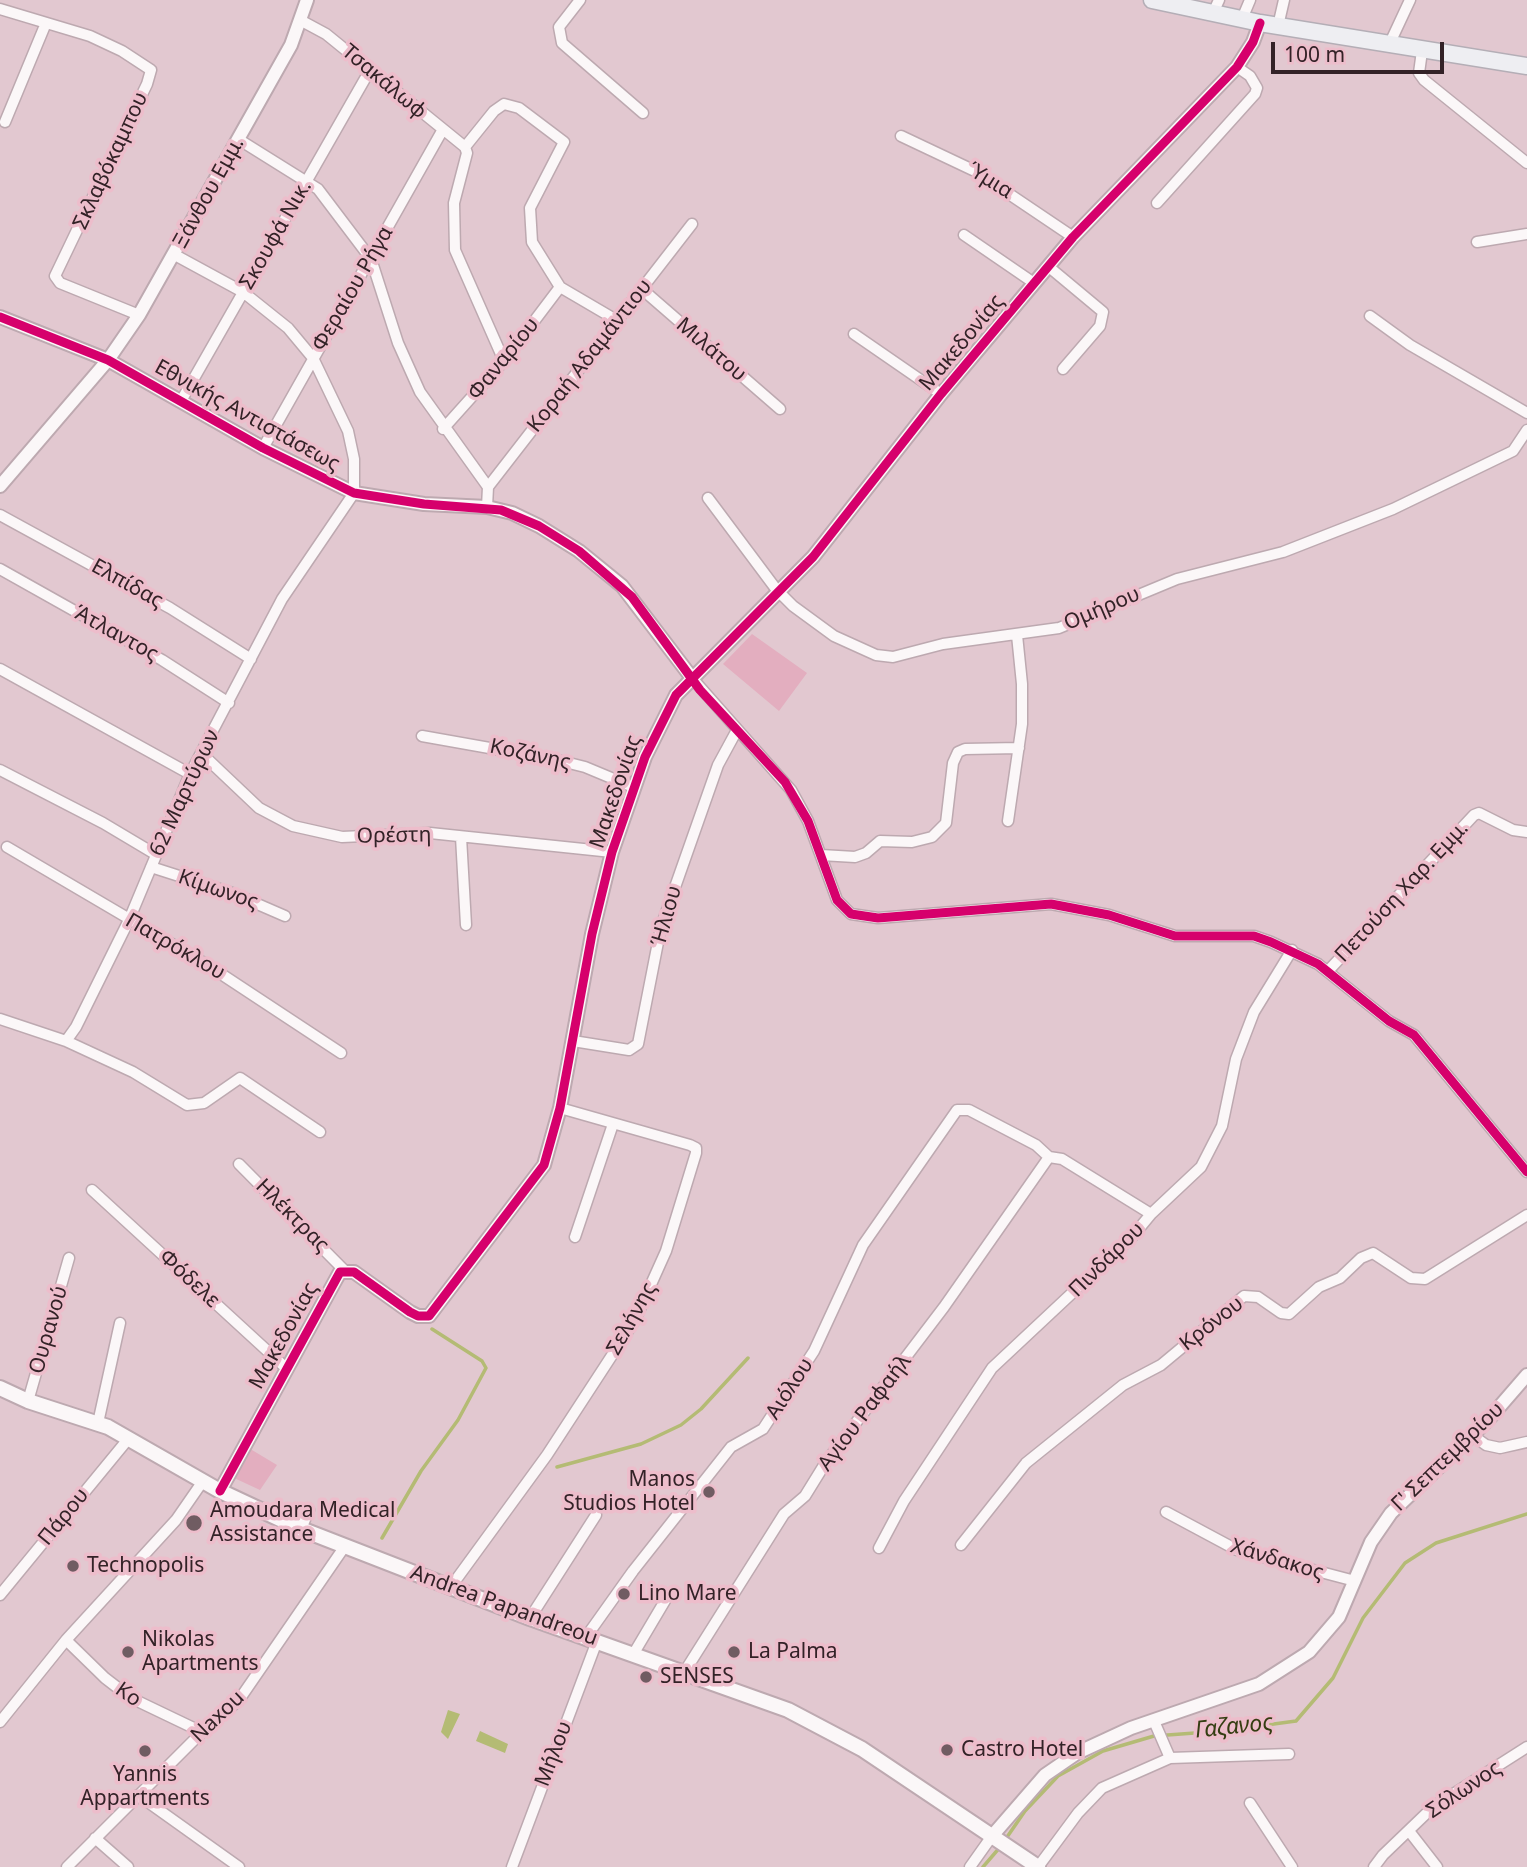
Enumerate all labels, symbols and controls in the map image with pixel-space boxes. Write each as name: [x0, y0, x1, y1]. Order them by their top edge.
scale bar: [1275, 28, 1448, 72]
street label: Τσακάλωφ: [337, 39, 431, 125]
text: 100 m: [1284, 40, 1345, 68]
street label: Σκλαβόκαμπου: [68, 88, 154, 234]
street label: Ξάνθου Εμμ.: [168, 133, 250, 253]
street label: Ύμια: [963, 157, 1017, 205]
street label: Σκουφά Νικ.: [235, 176, 317, 294]
street label: Φεραίου Ρήγα: [307, 222, 399, 356]
street label: Κοραή Αδαμάντιου: [522, 274, 658, 438]
street label: Μακεδονίας: [914, 290, 1010, 396]
street label: Φαναρίου: [463, 313, 545, 405]
street label: Μιλάτου: [671, 313, 751, 387]
street label: Εθνικής Αντιστάσεως: [150, 355, 344, 477]
street label: Ελπίδας: [87, 554, 167, 614]
street label: Ομήρου: [1060, 582, 1144, 636]
street label: Άτλαντος: [69, 601, 163, 667]
street label: 62 Μαρτύρων: [145, 726, 225, 860]
street label: Μακεδονίας: [585, 732, 647, 852]
street label: Κοζάνης: [487, 734, 573, 776]
street label: Πετούση Χαρ. Εμμ.: [1330, 816, 1474, 968]
street label: Ορέστη: [356, 823, 432, 849]
street label: Κίμωνος: [175, 865, 261, 915]
street label: Ήλιου: [646, 883, 688, 949]
street label: Πατρόκλου: [121, 908, 229, 986]
street label: Ηλέκτρας: [250, 1174, 334, 1258]
street label: Πινδάρου: [1064, 1217, 1150, 1303]
street label: Φόδελε: [154, 1245, 224, 1313]
street label: Μακεδονίας: [244, 1278, 324, 1394]
street label: Σελήνης: [602, 1278, 662, 1360]
street label: Ουρανού: [24, 1283, 74, 1377]
street label: Κρόνου: [1175, 1291, 1249, 1357]
street label: Αγίου Ραφαήλ: [813, 1350, 917, 1476]
street label: Αιόλου: [761, 1354, 819, 1424]
street label: Γ' Σεπτεμβρίου: [1387, 1397, 1509, 1517]
place label: Manos Studios Hotel: [563, 1467, 695, 1517]
street label: Πάρου: [33, 1483, 95, 1551]
marker: Manos Studios Hotel: [701, 1484, 717, 1500]
place label: Amoudara Medical Assistance: [210, 1498, 395, 1548]
marker: Amoudara Medical Assistance: [184, 1513, 204, 1533]
street label: Χάνδακος: [1228, 1534, 1326, 1586]
place label: Technopolis: [87, 1553, 204, 1579]
marker: Technopolis: [65, 1558, 81, 1574]
street label: Andrea Papandreou: [407, 1560, 601, 1652]
place label: Lino Mare: [638, 1581, 736, 1607]
marker: Lino Mare: [616, 1586, 632, 1602]
place label: Nikolas Apartments: [142, 1627, 258, 1677]
place label: La Palma: [748, 1639, 838, 1665]
marker: Nikolas Apartments: [120, 1644, 136, 1660]
marker: La Palma: [726, 1644, 742, 1660]
place label: SENSES: [660, 1664, 734, 1690]
marker: SENSES: [638, 1669, 654, 1685]
street label: Ko: [110, 1677, 146, 1713]
street label: Naxou: [186, 1686, 250, 1748]
water label: Γαζανος: [1194, 1709, 1274, 1745]
street label: Μήλου: [530, 1718, 578, 1790]
place label: Castro Hotel: [961, 1737, 1083, 1763]
marker: Castro Hotel: [939, 1742, 955, 1758]
marker: Yannis Appartments: [137, 1743, 153, 1759]
street label: Σόλωνος: [1422, 1756, 1506, 1824]
place label: Yannis Appartments: [80, 1762, 210, 1812]

